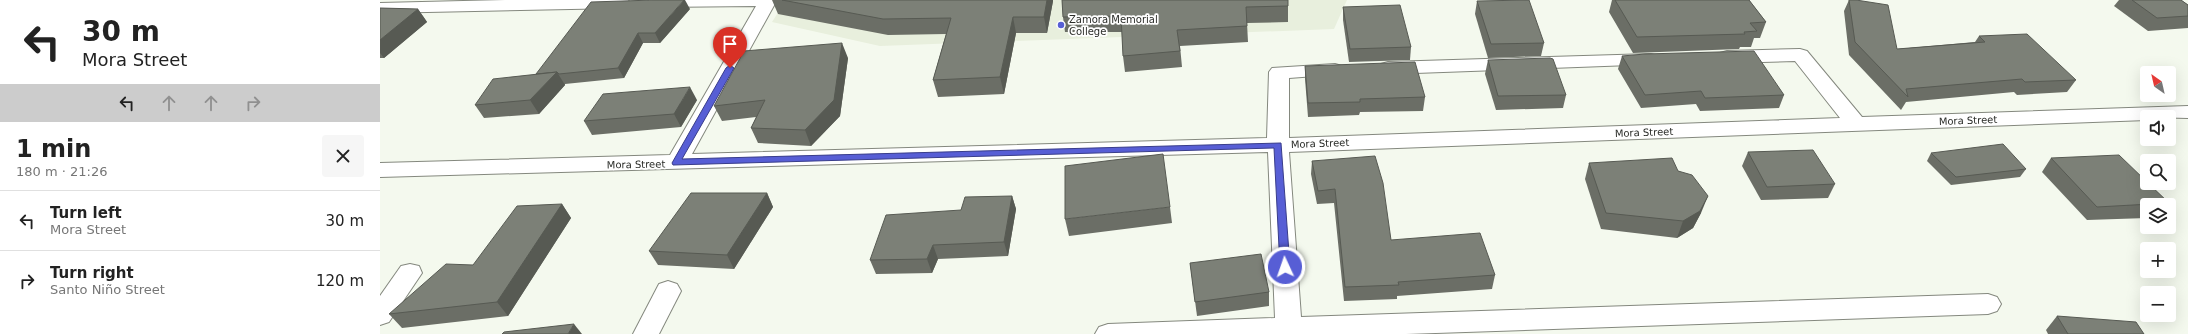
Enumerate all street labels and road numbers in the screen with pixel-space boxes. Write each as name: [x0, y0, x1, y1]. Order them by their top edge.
street label: Mora Street: [1939, 114, 1998, 127]
street label: Mora Street: [1615, 126, 1674, 139]
street label: Mora Street: [1291, 137, 1350, 150]
street label: Mora Street: [607, 158, 665, 171]

